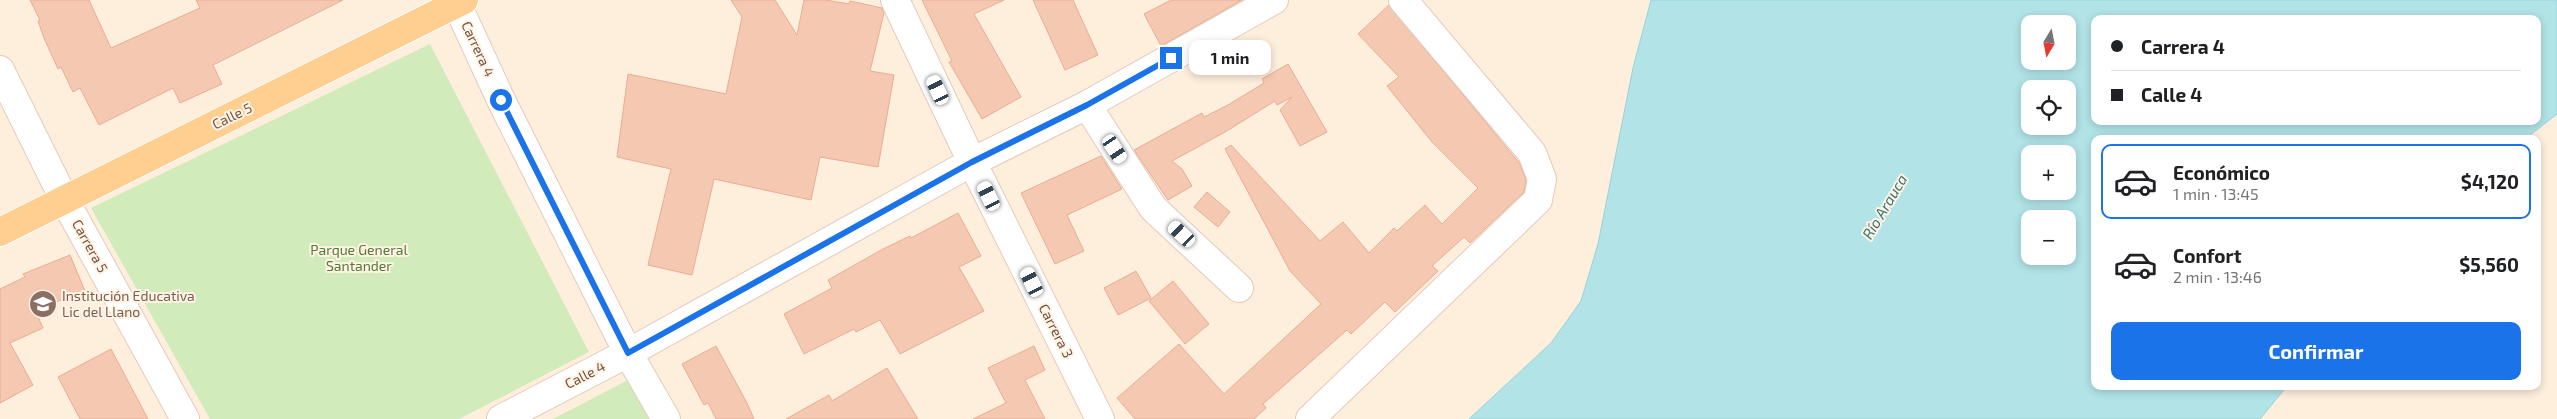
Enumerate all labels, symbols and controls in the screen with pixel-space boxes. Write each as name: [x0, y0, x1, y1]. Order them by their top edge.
north arrow: [2021, 15, 2076, 70]
map controls: [2021, 15, 2076, 265]
street label: Carrera 4: [458, 18, 499, 79]
text: Carrera 4: [2141, 35, 2225, 58]
callout: 1 min: [1188, 40, 1271, 76]
route end: [1160, 47, 1182, 69]
text: 1 min: [1211, 48, 1249, 67]
car: [924, 73, 951, 107]
button: locate: [2021, 80, 2076, 135]
text: Calle 4: [2141, 83, 2202, 106]
route start: [490, 89, 512, 111]
street label: Calle 5: [209, 99, 254, 132]
car: [1100, 132, 1129, 166]
button: +: [2021, 145, 2076, 200]
icon: car: [2113, 159, 2158, 204]
text: Económico: [2173, 161, 2270, 184]
text: $4,120: [2461, 170, 2519, 193]
water label: Río Arauca: [1858, 171, 1910, 242]
car: [975, 179, 1002, 213]
text: 1 min · 13:45: [2173, 184, 2259, 203]
button: −: [2021, 210, 2076, 265]
street label: Carrera 5: [69, 216, 112, 275]
car: [1165, 218, 1198, 250]
park label: Parque General Santander: [310, 241, 409, 274]
icon: car: [2113, 242, 2158, 287]
text: Confort: [2173, 244, 2241, 267]
text: $5,560: [2459, 253, 2519, 276]
car: [1018, 265, 1045, 299]
text: 2 min · 13:46: [2173, 267, 2262, 286]
place label: Institución Educativa Lic del Llano: [62, 287, 195, 320]
school or university icon: Institución Educativa Lic del Llano: [28, 289, 58, 319]
street label: Carrera 3: [1036, 301, 1077, 361]
button: Confirmar: [2111, 322, 2521, 380]
street label: Calle 4: [562, 357, 608, 392]

